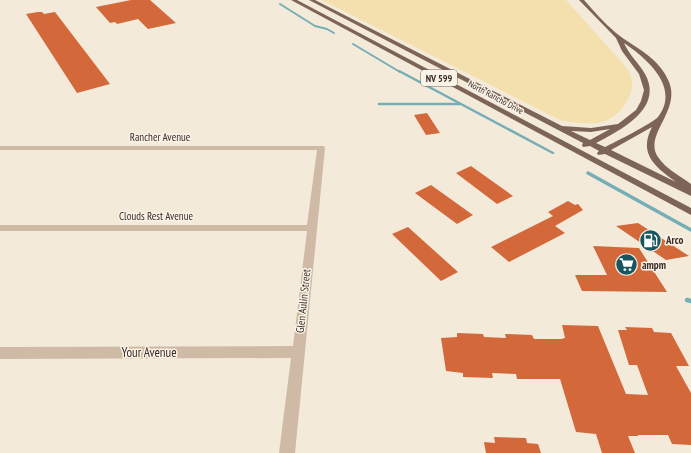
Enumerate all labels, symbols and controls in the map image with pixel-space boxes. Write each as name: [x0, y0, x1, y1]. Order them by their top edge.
road number: NV 599: [421, 70, 457, 86]
street label: North Rancho Drive: [467, 78, 526, 116]
street label: Rancher Avenue: [130, 130, 191, 144]
street label: Clouds Rest Avenue: [119, 209, 193, 223]
fuel station icon: Arco: [638, 227, 664, 253]
place label: Arco: [665, 233, 683, 247]
supermarket icon: ampm: [614, 252, 640, 278]
place label: ampm: [642, 258, 666, 272]
street label: Glen Aulin Street: [293, 268, 313, 334]
street label: Your Avenue: [121, 344, 177, 361]

